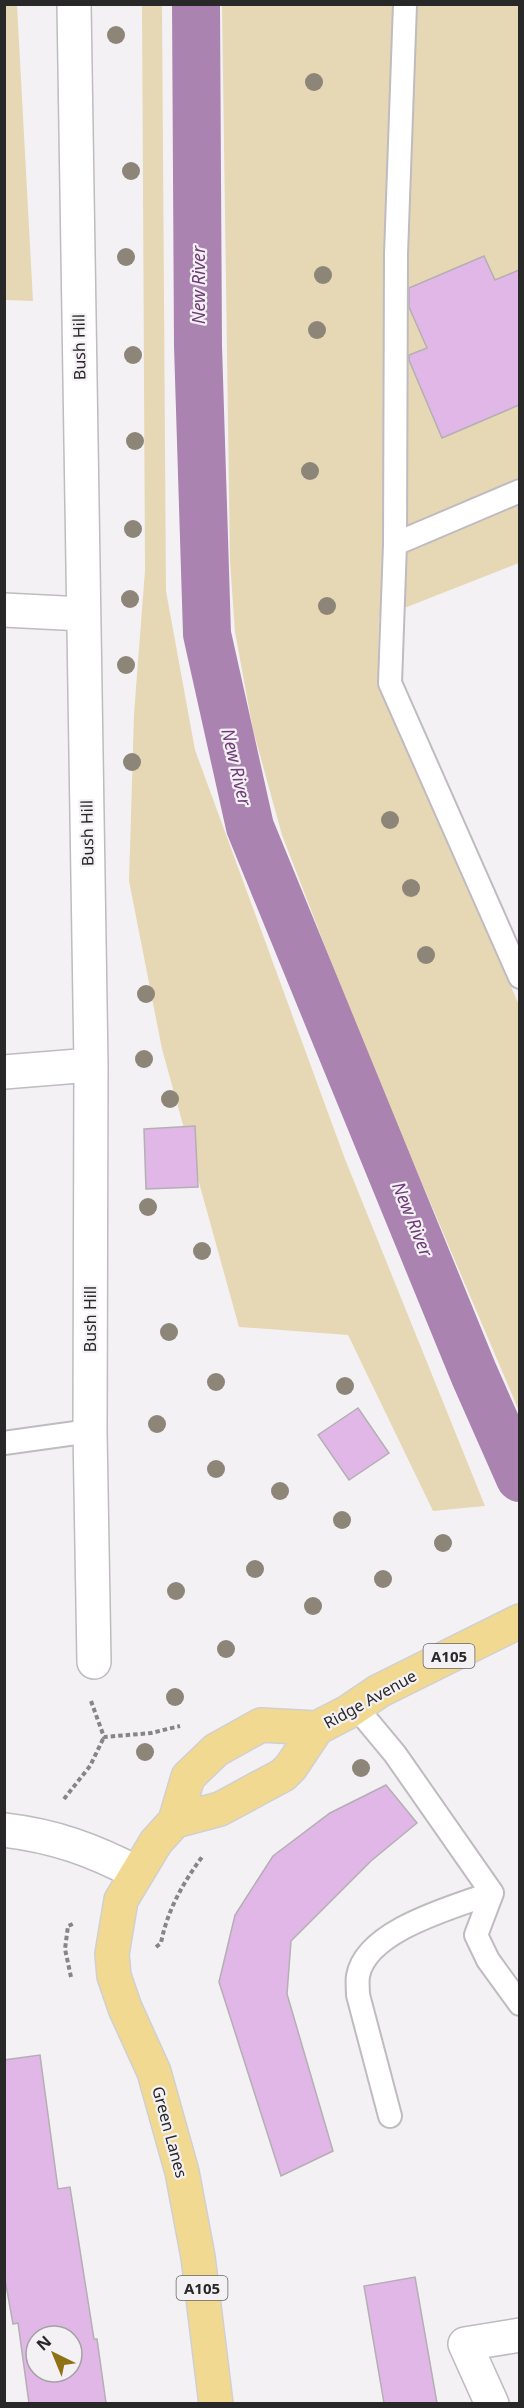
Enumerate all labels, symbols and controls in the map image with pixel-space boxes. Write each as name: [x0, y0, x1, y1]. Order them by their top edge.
water label: New River: [186, 245, 210, 324]
street label: Bush Hill: [67, 314, 91, 380]
water label: New River: [216, 726, 258, 809]
street label: Bush Hill: [75, 800, 99, 866]
water label: New River: [387, 1178, 439, 1261]
street label: Bush Hill: [79, 1286, 101, 1352]
road number: A105: [424, 1644, 474, 1668]
street label: Ridge Avenue: [320, 1664, 420, 1734]
street label: Green Lanes: [147, 2084, 193, 2180]
road number: A105: [176, 2276, 228, 2300]
north arrow: [24, 2324, 84, 2384]
text: N: [32, 2331, 56, 2356]

